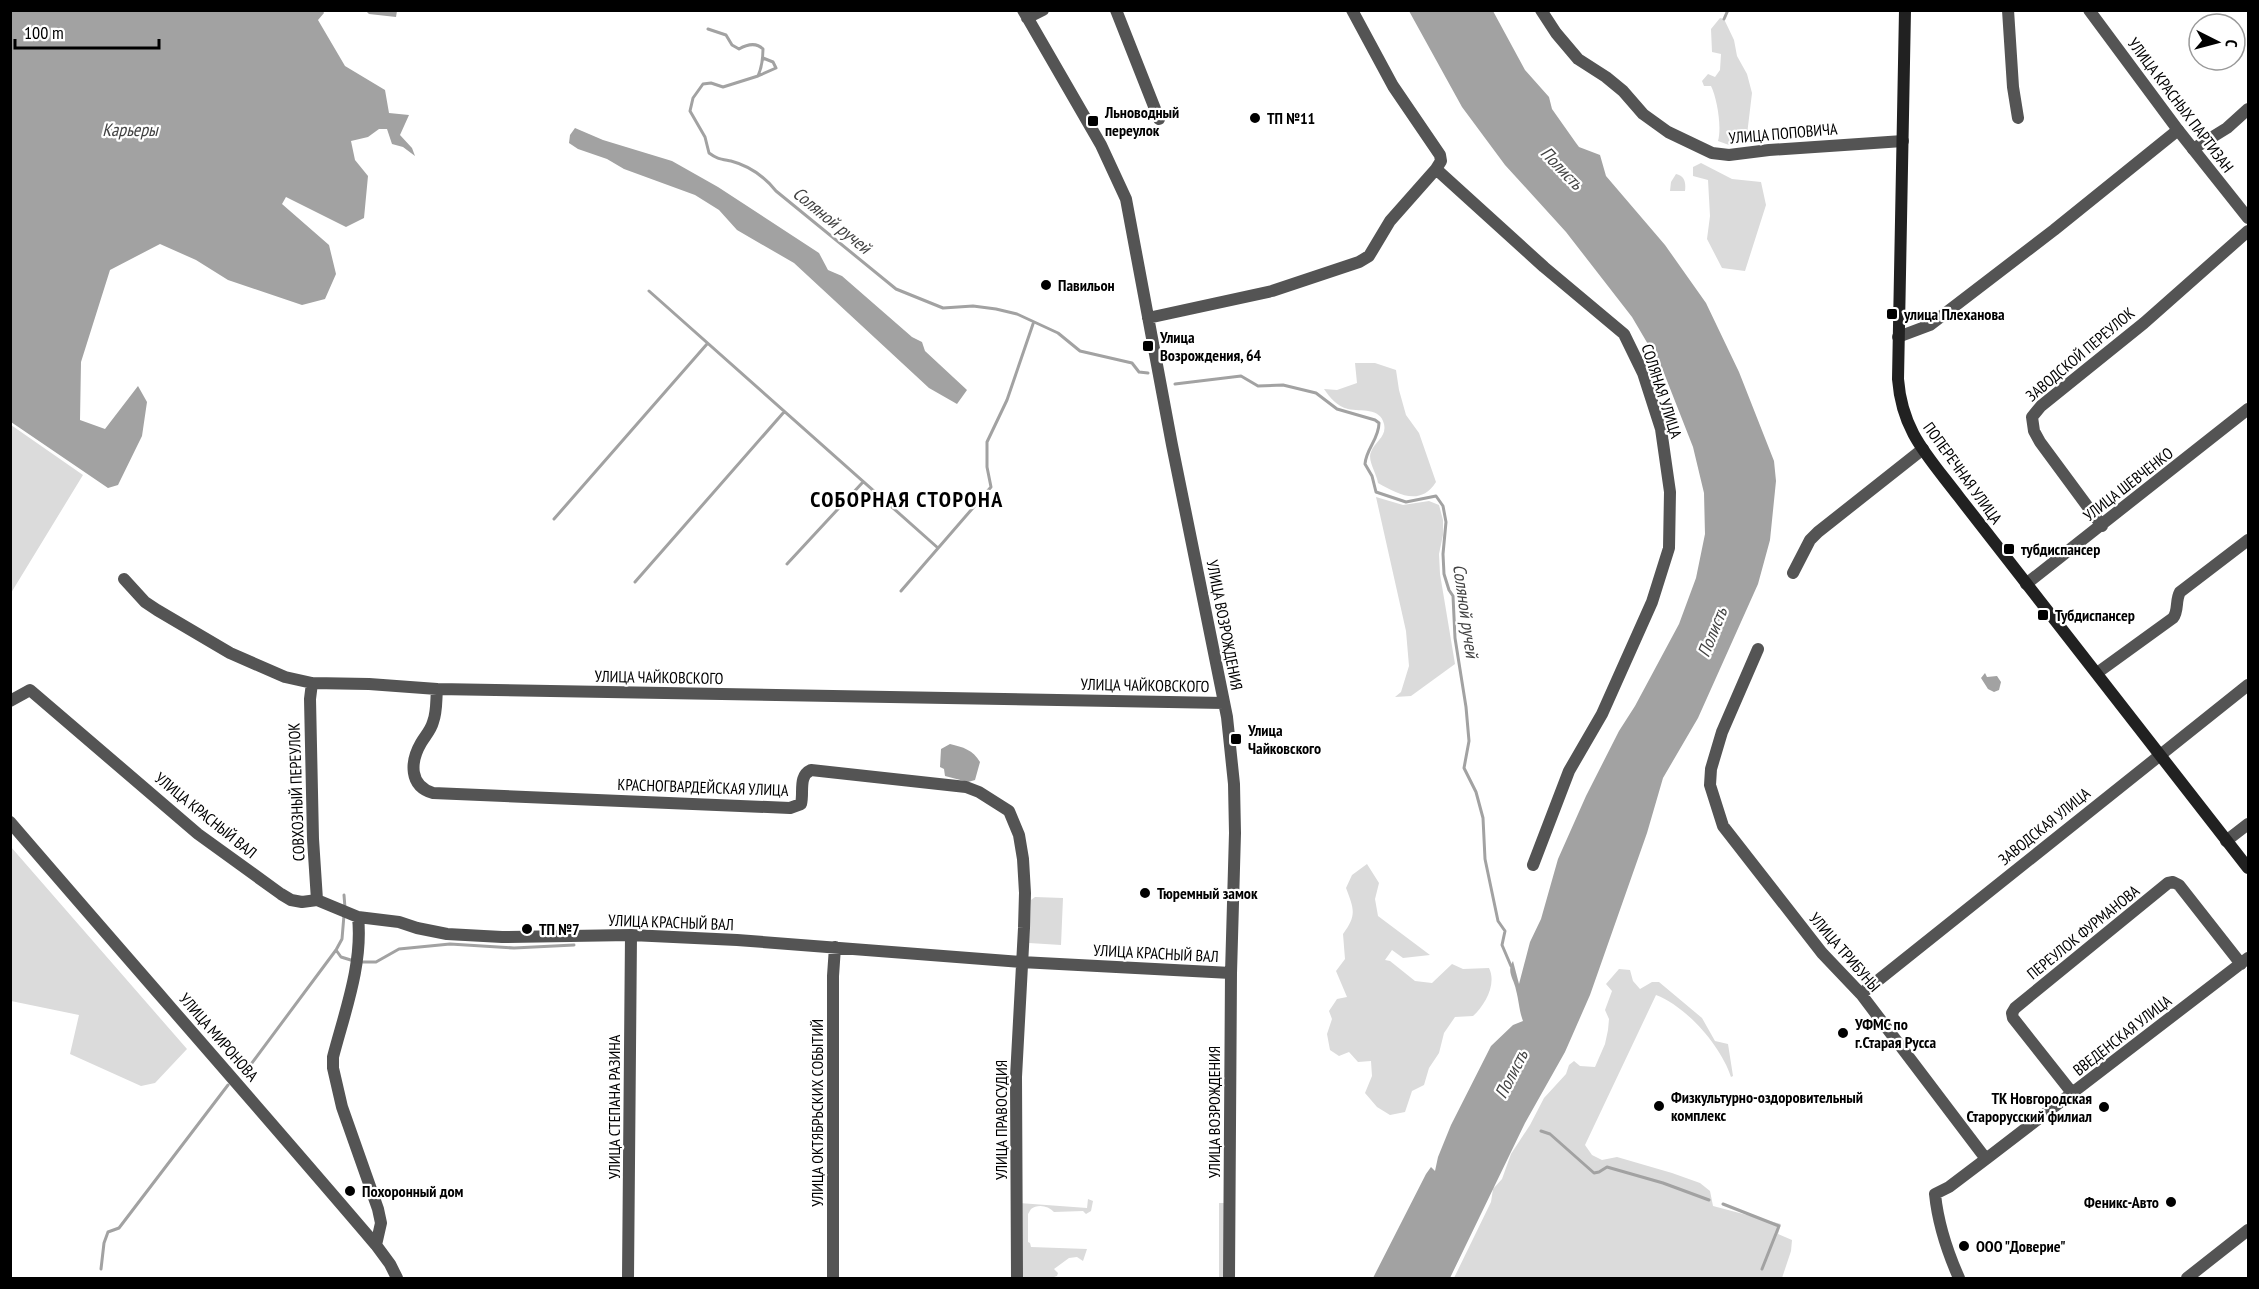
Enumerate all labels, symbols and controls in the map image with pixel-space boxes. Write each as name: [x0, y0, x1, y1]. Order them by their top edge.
scale bar: [15, 12, 159, 50]
north arrow: [2187, 12, 2247, 72]
text: 100 m: [24, 21, 64, 44]
street label: УЛИЦА КРАСНЫХ ПАРТИЗАН: [2124, 34, 2238, 176]
place label: Льноводный переулок: [1104, 102, 1179, 140]
place label: ТП №11: [1267, 108, 1315, 128]
marker: ТП №11: [1248, 111, 1262, 125]
marker: Льноводный переулок: [1086, 114, 1100, 128]
water label: Карьеры: [102, 118, 159, 141]
street label: УЛИЦА ПОПОВИЧА: [1728, 118, 1839, 148]
water label: Полисть: [1536, 142, 1589, 195]
water label: Соляной ручей: [788, 181, 877, 260]
place label: Павильон: [1058, 275, 1115, 295]
marker: Павильон: [1039, 278, 1053, 292]
street label: ЗАВОДСКОЙ ПЕРЕУЛОК: [2022, 303, 2138, 405]
place label: улица Плеханова: [1903, 304, 2005, 324]
marker: улица Плеханова: [1885, 307, 1899, 321]
place label: Улица Возрождения, 64: [1159, 327, 1262, 365]
marker: Улица Возрождения, 64: [1141, 339, 1155, 353]
street label: СОЛЯНАЯ УЛИЦА: [1637, 341, 1687, 441]
street label: ПОПЕРЕЧНАЯ УЛИЦА: [1919, 418, 2007, 528]
street label: УЛИЦА ШЕВЧЕНКО: [2079, 443, 2177, 525]
district label: СОБОРНАЯ СТОРОНА: [810, 485, 1004, 513]
place label: тубдиспансер: [2021, 539, 2100, 559]
marker: тубдиспансер: [2002, 542, 2016, 556]
street label: УЛИЦА ВОЗРОЖДЕНИЯ: [1203, 558, 1247, 692]
water label: Соляной ручей: [1448, 563, 1484, 661]
water label: Полисть: [1692, 603, 1733, 660]
place label: Тубдиспансер: [2055, 605, 2135, 625]
marker: Тубдиспансер: [2036, 608, 2050, 622]
street label: УЛИЦА ЧАЙКОВСКОГО: [594, 666, 724, 688]
street label: УЛИЦА ЧАЙКОВСКОГО: [1080, 674, 1210, 696]
place label: Улица Чайковского: [1247, 720, 1321, 758]
street label: СОВХОЗНЫЙ ПЕРЕУЛОК: [284, 722, 308, 862]
marker: Улица Чайковского: [1229, 732, 1243, 746]
street label: УЛИЦА КРАСНЫЙ ВАЛ: [151, 768, 261, 862]
street label: КРАСНОГВАРДЕЙСКАЯ УЛИЦА: [617, 774, 789, 800]
street label: ЗАВОДСКАЯ УЛИЦА: [1994, 783, 2094, 869]
street label: ПЕРЕУЛОК ФУРМАНОВА: [2023, 880, 2144, 983]
place label: Тюремный замок: [1157, 883, 1258, 903]
marker: Тюремный замок: [1138, 886, 1152, 900]
street label: УЛИЦА ТРИБУНЫ: [1805, 908, 1885, 996]
street label: УЛИЦА КРАСНЫЙ ВАЛ: [608, 910, 734, 934]
place label: ТП №7: [539, 919, 580, 939]
marker: ТП №7: [520, 922, 534, 936]
street label: УЛИЦА КРАСНЫЙ ВАЛ: [1093, 940, 1219, 966]
street label: УЛИЦА МИРОНОВА: [175, 989, 263, 1085]
street label: ВВЕДЕНСКАЯ УЛИЦА: [2069, 990, 2176, 1080]
place label: УФМС по г.Старая Русса: [1854, 1014, 1937, 1052]
street label: УЛИЦА ОКТЯБРЬСКИХ СОБЫТИЙ: [807, 1019, 827, 1207]
marker: УФМС по г.Старая Русса: [1836, 1026, 1850, 1040]
street label: УЛИЦА СТЕПАНА РАЗИНА: [604, 1034, 624, 1179]
water label: Полисть: [1489, 1045, 1533, 1102]
street label: УЛИЦА ВОЗРОЖДЕНИЯ: [1204, 1046, 1224, 1178]
street label: УЛИЦА ПРАВОСУДИЯ: [991, 1060, 1011, 1180]
place label: Физкультурно-оздоровительный комплекс: [1671, 1087, 1863, 1125]
place label: ТК Новгородская Старорусский филиал: [1966, 1088, 2092, 1126]
marker: Физкультурно-оздоровительный комплекс: [1652, 1099, 1666, 1113]
marker: ТК Новгородская Старорусский филиал: [2097, 1100, 2111, 1114]
place label: Похоронный дом: [362, 1181, 464, 1201]
marker: Похоронный дом: [343, 1184, 357, 1198]
place label: Феникс-Авто: [2084, 1192, 2159, 1212]
marker: Феникс-Авто: [2164, 1195, 2178, 1209]
place label: ООО "Доверие": [1976, 1236, 2066, 1256]
marker: ООО "Доверие": [1957, 1239, 1971, 1253]

